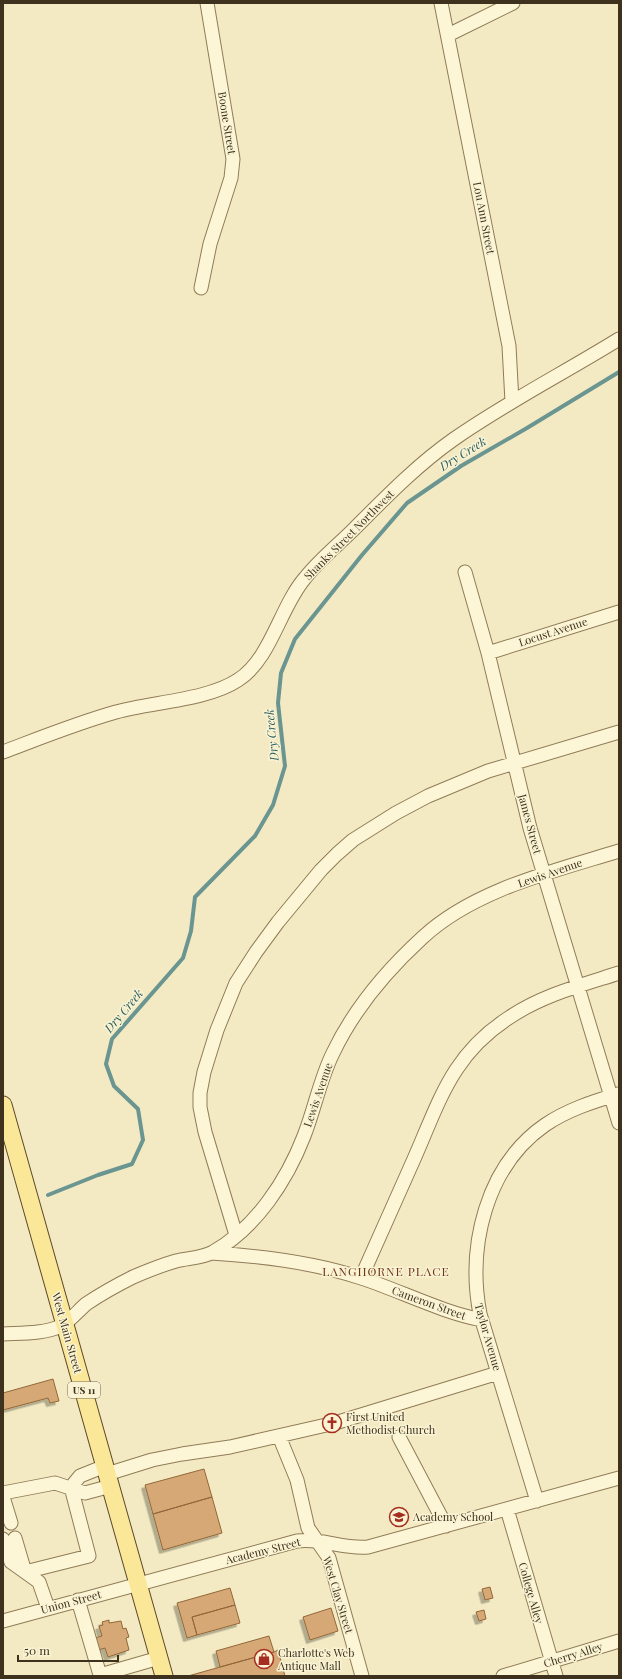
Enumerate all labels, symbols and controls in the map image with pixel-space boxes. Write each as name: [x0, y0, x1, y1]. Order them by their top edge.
street label: Boone Street: [215, 90, 240, 155]
street label: Lou Ann Street: [470, 180, 499, 256]
water label: Dry Creek: [435, 433, 489, 474]
street label: Shanks Street Northwest: [300, 486, 397, 583]
street label: Locust Avenue: [517, 613, 590, 650]
water label: Dry Creek: [260, 708, 282, 763]
street label: James Street: [515, 791, 546, 856]
street label: Lewis Avenue: [516, 854, 584, 891]
water label: Dry Creek: [100, 985, 146, 1036]
street label: Lewis Avenue: [299, 1060, 336, 1129]
district label: LANGHORNE PLACE: [322, 1263, 450, 1279]
street label: Cameron Street: [390, 1282, 468, 1323]
street label: West Main Street: [49, 1290, 86, 1375]
street label: Taylor Avenue: [472, 1301, 505, 1373]
road number: US 11: [68, 1382, 100, 1398]
place label: First United Methodist Church: [346, 1409, 436, 1437]
church icon: First United Methodist Church: [321, 1412, 343, 1434]
school or university icon: Academy School: [388, 1506, 410, 1528]
place label: Academy School: [412, 1509, 493, 1524]
street label: Academy Street: [223, 1534, 302, 1567]
street label: West Clay Street: [319, 1554, 357, 1635]
street label: College Alley: [516, 1561, 547, 1626]
street label: Union Street: [39, 1586, 103, 1617]
scale bar: [18, 1637, 118, 1663]
street label: Cherry Alley: [541, 1638, 605, 1671]
text: 50 m: [24, 1642, 50, 1658]
place label: Charlotte's Web Antique Mall: [277, 1645, 354, 1673]
shop icon: Charlotte's Web Antique Mall: [253, 1648, 275, 1670]

